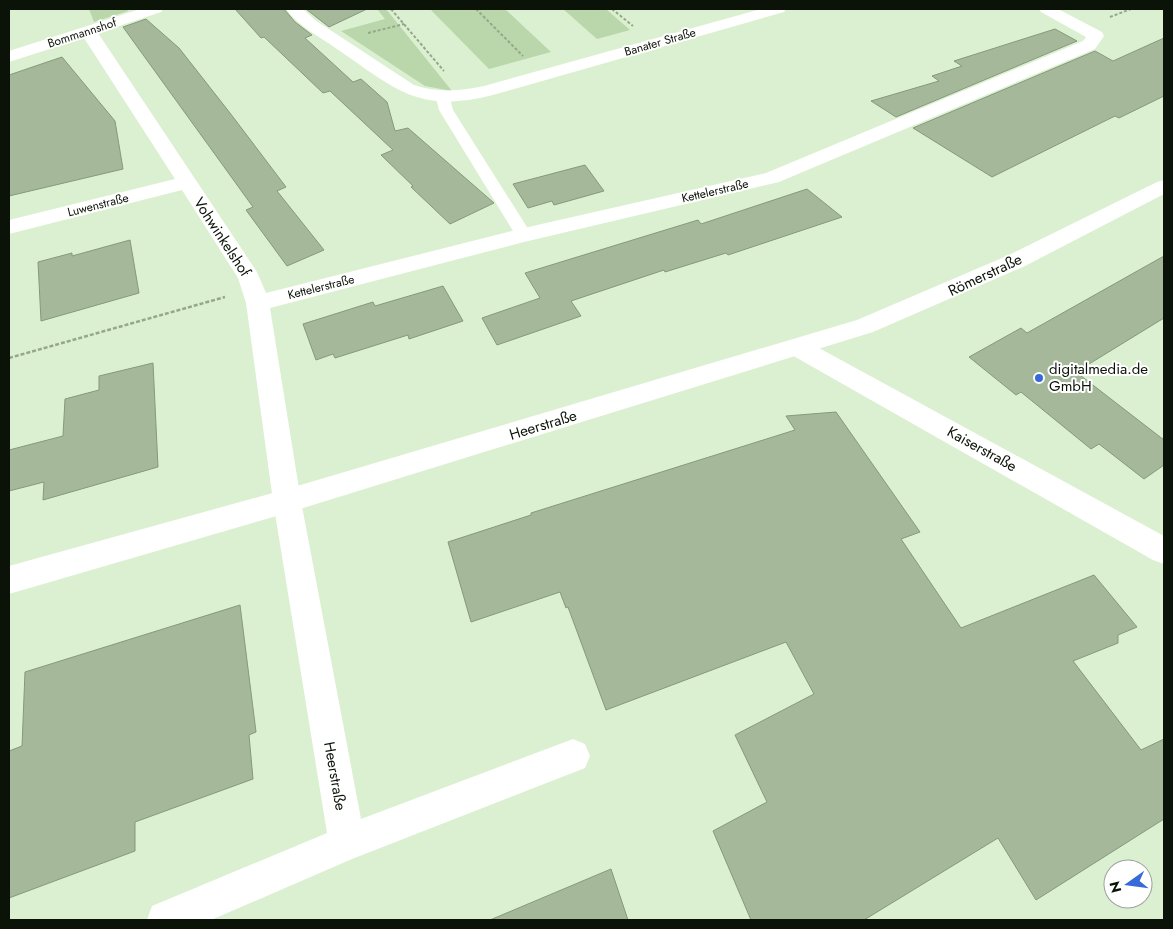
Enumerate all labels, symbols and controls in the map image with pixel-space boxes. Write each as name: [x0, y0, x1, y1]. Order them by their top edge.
street label: Bommannshof: [45, 13, 119, 53]
street label: Banater Straße: [622, 23, 698, 61]
street label: Kettelerstraße: [680, 175, 750, 207]
street label: Luwenstraße: [66, 189, 130, 221]
street label: Vohwinkelshof: [188, 193, 256, 282]
street label: Römerstraße: [944, 248, 1026, 302]
street label: Kettelerstraße: [286, 270, 356, 304]
place label: digitalmedia.de GmbH: [1049, 358, 1148, 397]
marker: digitalmedia.de GmbH: [1033, 372, 1045, 384]
street label: Heerstraße: [507, 404, 580, 446]
street label: Kaiserstraße: [943, 421, 1021, 477]
street label: Heerstraße: [318, 740, 352, 812]
north arrow: [1103, 859, 1153, 909]
text: N: [1104, 879, 1126, 895]

